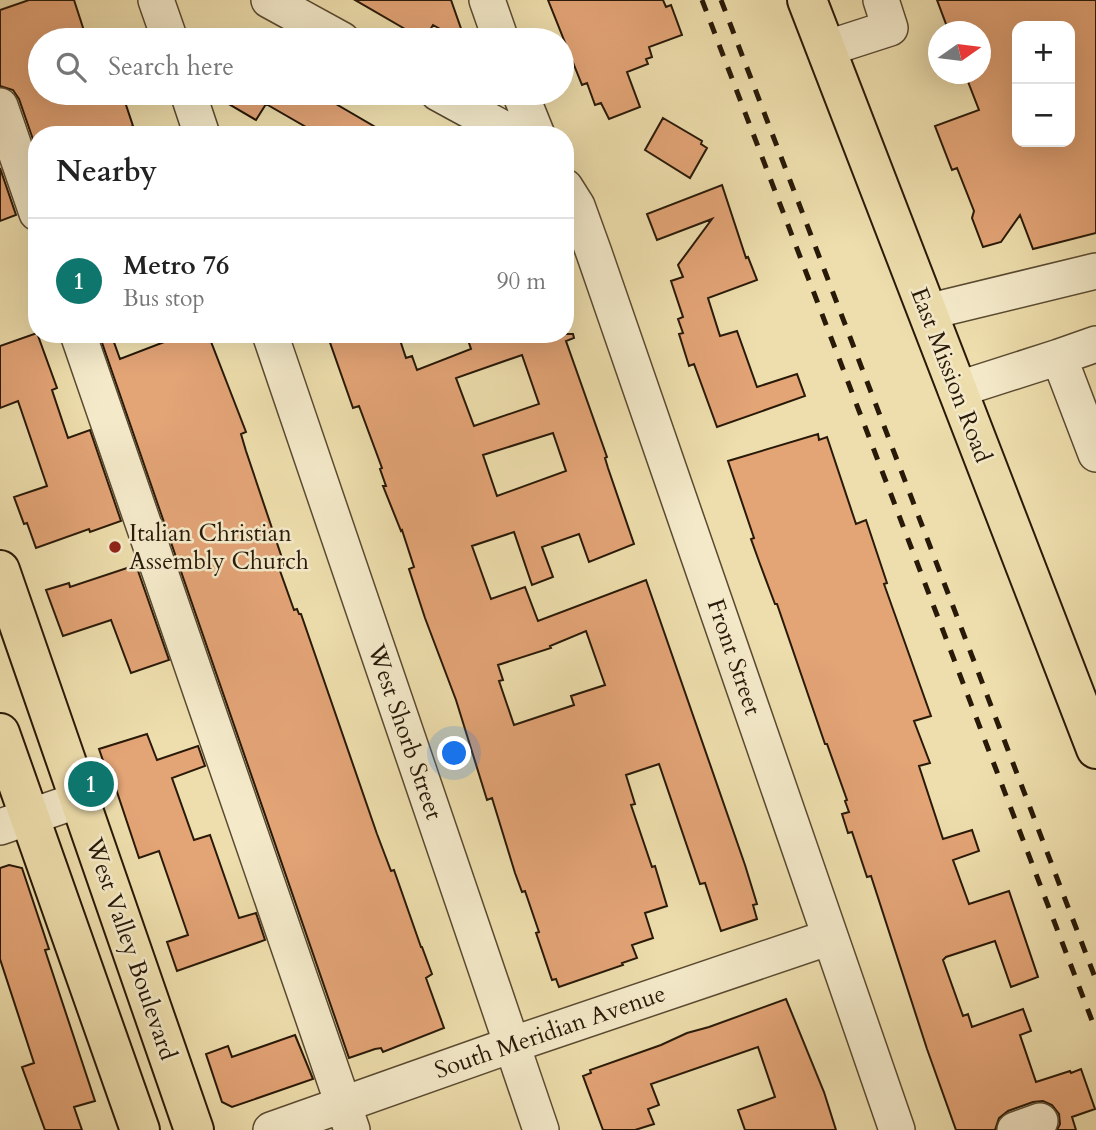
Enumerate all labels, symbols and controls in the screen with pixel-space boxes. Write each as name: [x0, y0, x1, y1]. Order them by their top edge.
north arrow: [928, 21, 991, 84]
map controls: [1012, 21, 1075, 147]
button: +: [1012, 21, 1075, 84]
search box: [28, 28, 574, 105]
icon: search: [52, 48, 90, 86]
text: Search here: [108, 49, 234, 84]
button: −: [1012, 84, 1075, 147]
text: Nearby: [56, 151, 157, 192]
text: Metro 76: [123, 248, 229, 283]
text: 1: [73, 266, 85, 297]
text: 90 m: [497, 266, 546, 297]
text: Bus stop: [123, 283, 205, 314]
street label: East Mission Road: [902, 283, 1000, 468]
place label: Italian Christian Assembly Church: [129, 517, 309, 578]
marker: Italian Christian Assembly Church: [107, 539, 123, 555]
street label: Front Street: [699, 595, 769, 720]
street label: West Shorb Street: [359, 639, 451, 824]
your location: [437, 736, 471, 770]
pin: 1: [68, 758, 114, 810]
street label: West Valley Boulevard: [77, 832, 185, 1065]
street label: South Meridian Avenue: [430, 977, 670, 1087]

